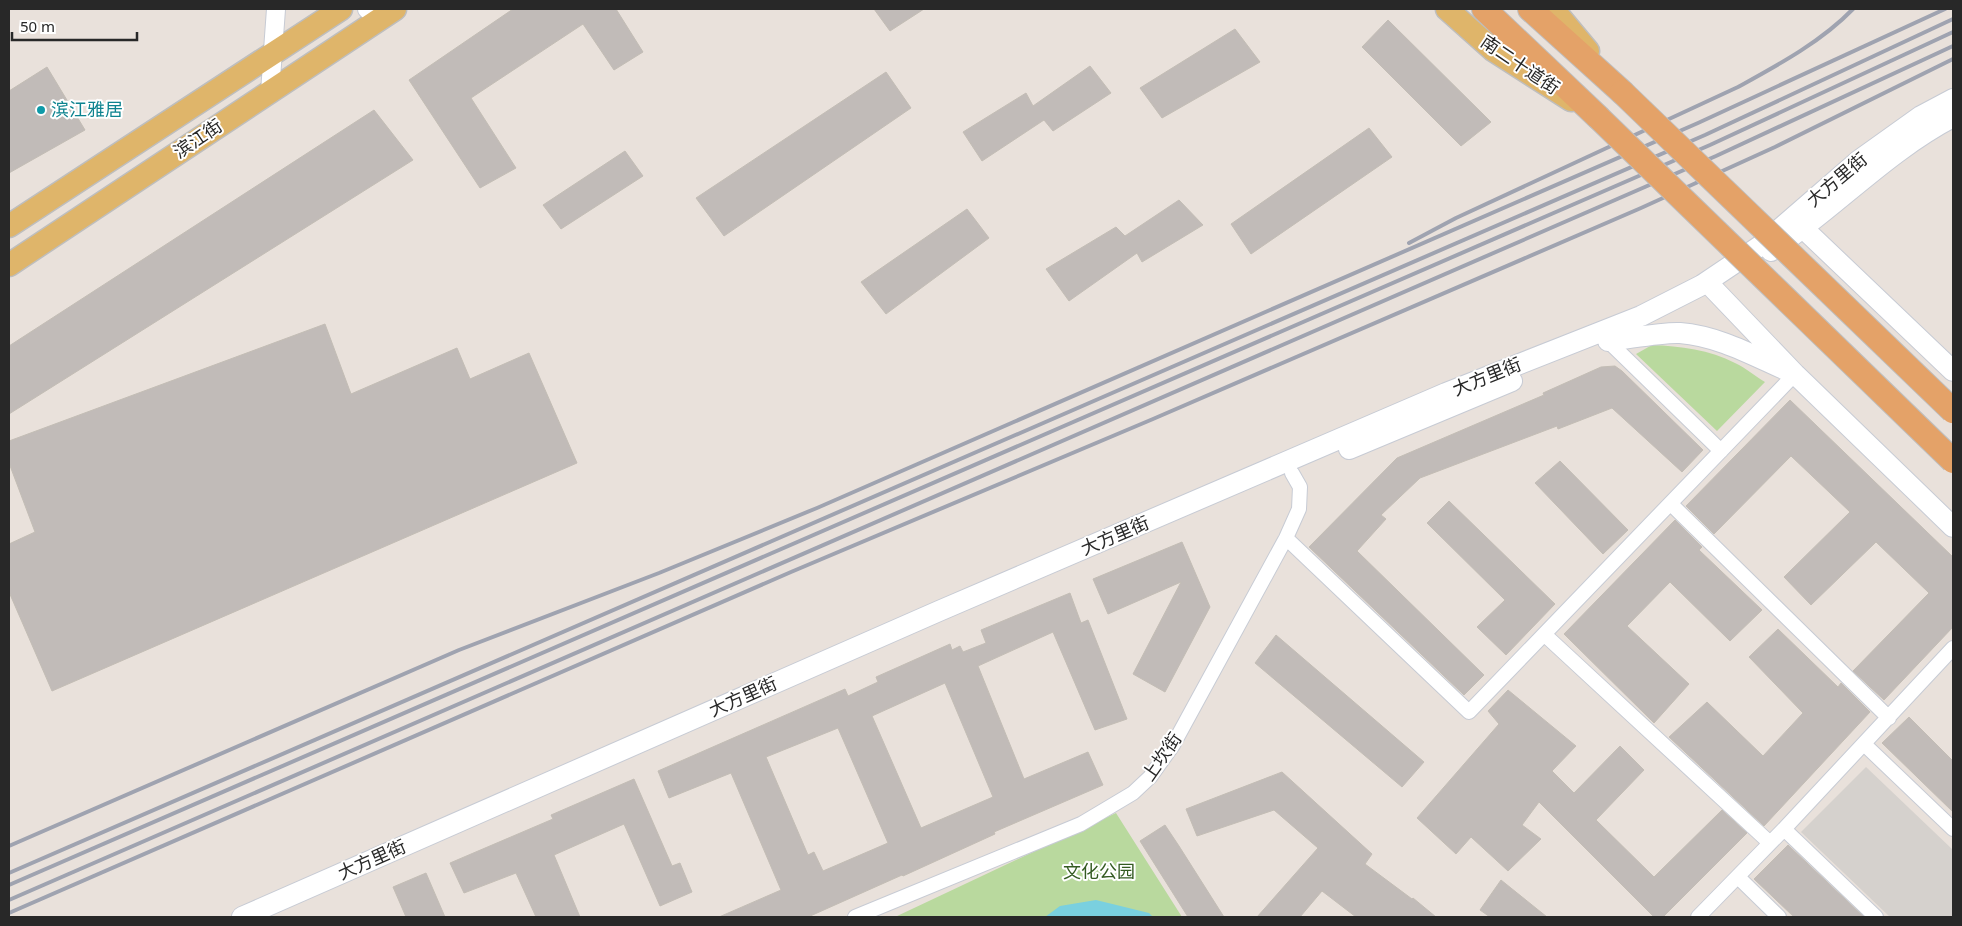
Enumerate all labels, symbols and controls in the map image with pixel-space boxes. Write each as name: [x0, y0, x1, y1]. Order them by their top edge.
scale bar: [12, 10, 138, 42]
text: 50 m: [20, 16, 55, 36]
street label: 南二十道街: [1477, 29, 1565, 99]
place label: 滨江雅居: [51, 97, 123, 121]
marker: 滨江雅居: [35, 104, 47, 116]
street label: 滨江街: [168, 113, 227, 163]
street label: 大方里街: [1801, 147, 1872, 212]
street label: 大方里街: [1449, 351, 1524, 401]
street label: 大方里街: [1077, 510, 1152, 560]
street label: 大方里街: [705, 670, 780, 722]
street label: 上坎街: [1136, 727, 1186, 785]
street label: 大方里街: [334, 833, 409, 885]
park label: 文化公园: [1063, 859, 1135, 883]

